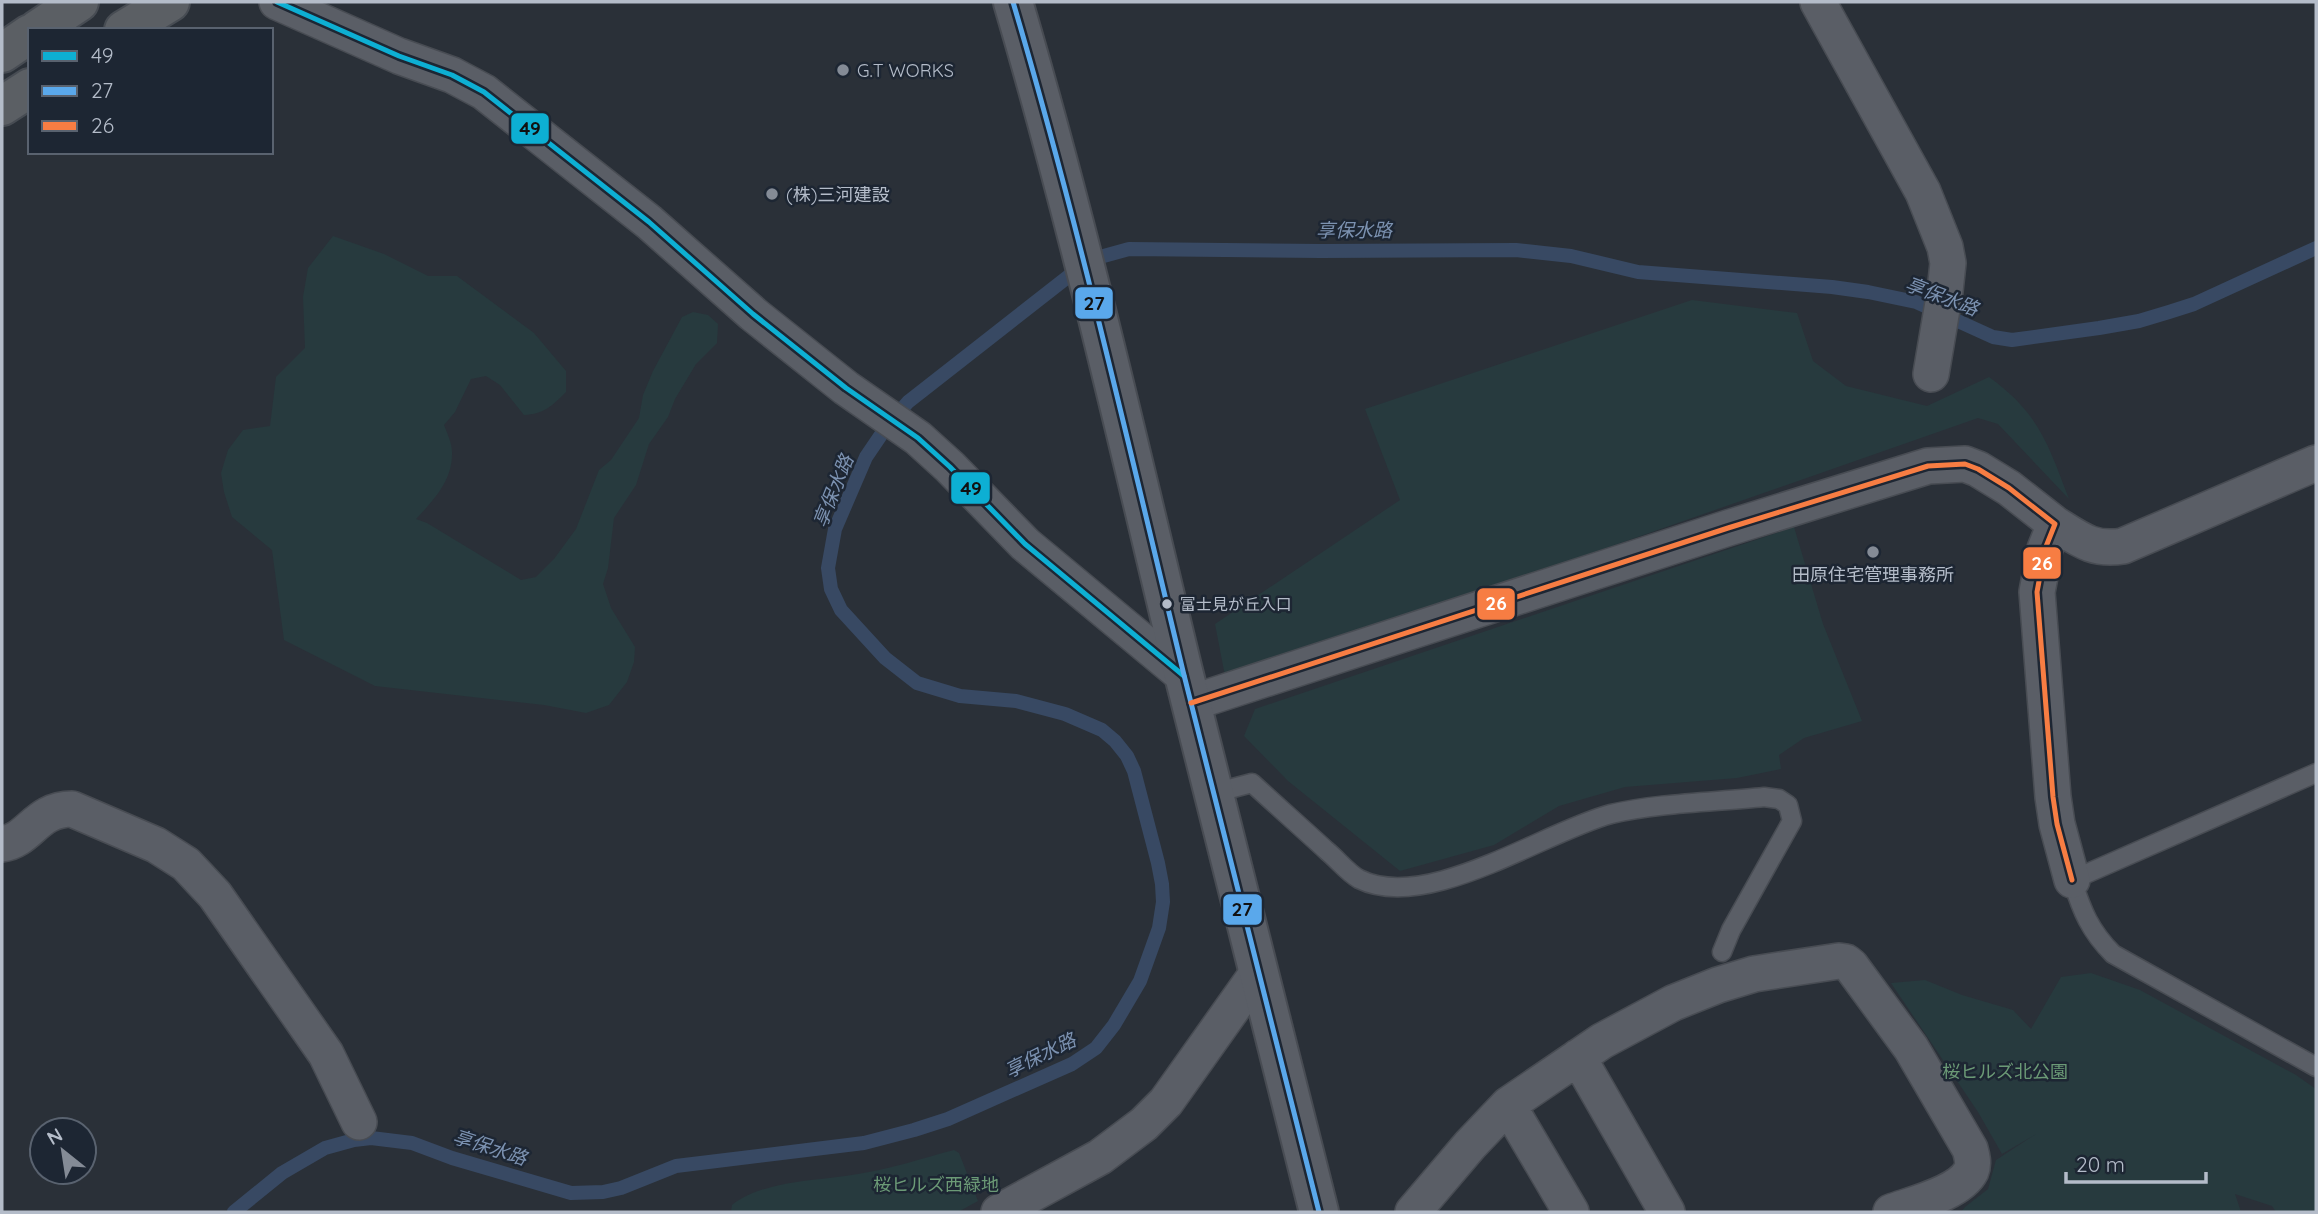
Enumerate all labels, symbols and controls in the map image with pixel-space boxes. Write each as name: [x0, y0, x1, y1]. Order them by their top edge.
legend: [28, 28, 273, 154]
text: 49: [91, 42, 113, 68]
place label: G.T WORKS: [857, 59, 954, 82]
marker: G.T WORKS: [835, 62, 851, 78]
text: 27: [91, 77, 113, 103]
text: 26: [91, 112, 114, 138]
line badge: 49: [510, 112, 550, 145]
text: 49: [519, 116, 541, 140]
place label: (株)三河建設: [786, 183, 889, 206]
marker: (株)三河建設: [764, 186, 780, 202]
water label: 享保水路: [1316, 218, 1394, 242]
water label: 享保水路: [1902, 271, 1984, 322]
line badge: 27: [1074, 286, 1114, 320]
text: 27: [1083, 291, 1105, 315]
water label: 享保水路: [808, 449, 859, 531]
line badge: 49: [950, 471, 991, 505]
text: 49: [960, 476, 982, 500]
marker: 田原住宅管理事務所: [1865, 544, 1881, 560]
line badge: 26: [2022, 546, 2062, 580]
text: 26: [2031, 551, 2053, 575]
place label: 田原住宅管理事務所: [1792, 563, 1954, 586]
line badge: 26: [1476, 587, 1516, 621]
text: 26: [1485, 591, 1507, 615]
place label: 富士見が丘入口: [1180, 594, 1292, 614]
marker: 富士見が丘入口: [1160, 597, 1174, 611]
line badge: 27: [1222, 893, 1263, 926]
text: 27: [1231, 897, 1253, 921]
water label: 享保水路: [1001, 1027, 1081, 1082]
park label: 桜ヒルズ北公園: [1942, 1060, 2068, 1083]
north arrow: [28, 1116, 98, 1186]
text: N: [42, 1122, 67, 1150]
water label: 享保水路: [450, 1124, 532, 1171]
scale bar: [2066, 1140, 2206, 1184]
text: 20 m: [2076, 1151, 2125, 1177]
park label: 桜ヒルズ西緑地: [873, 1173, 999, 1196]

